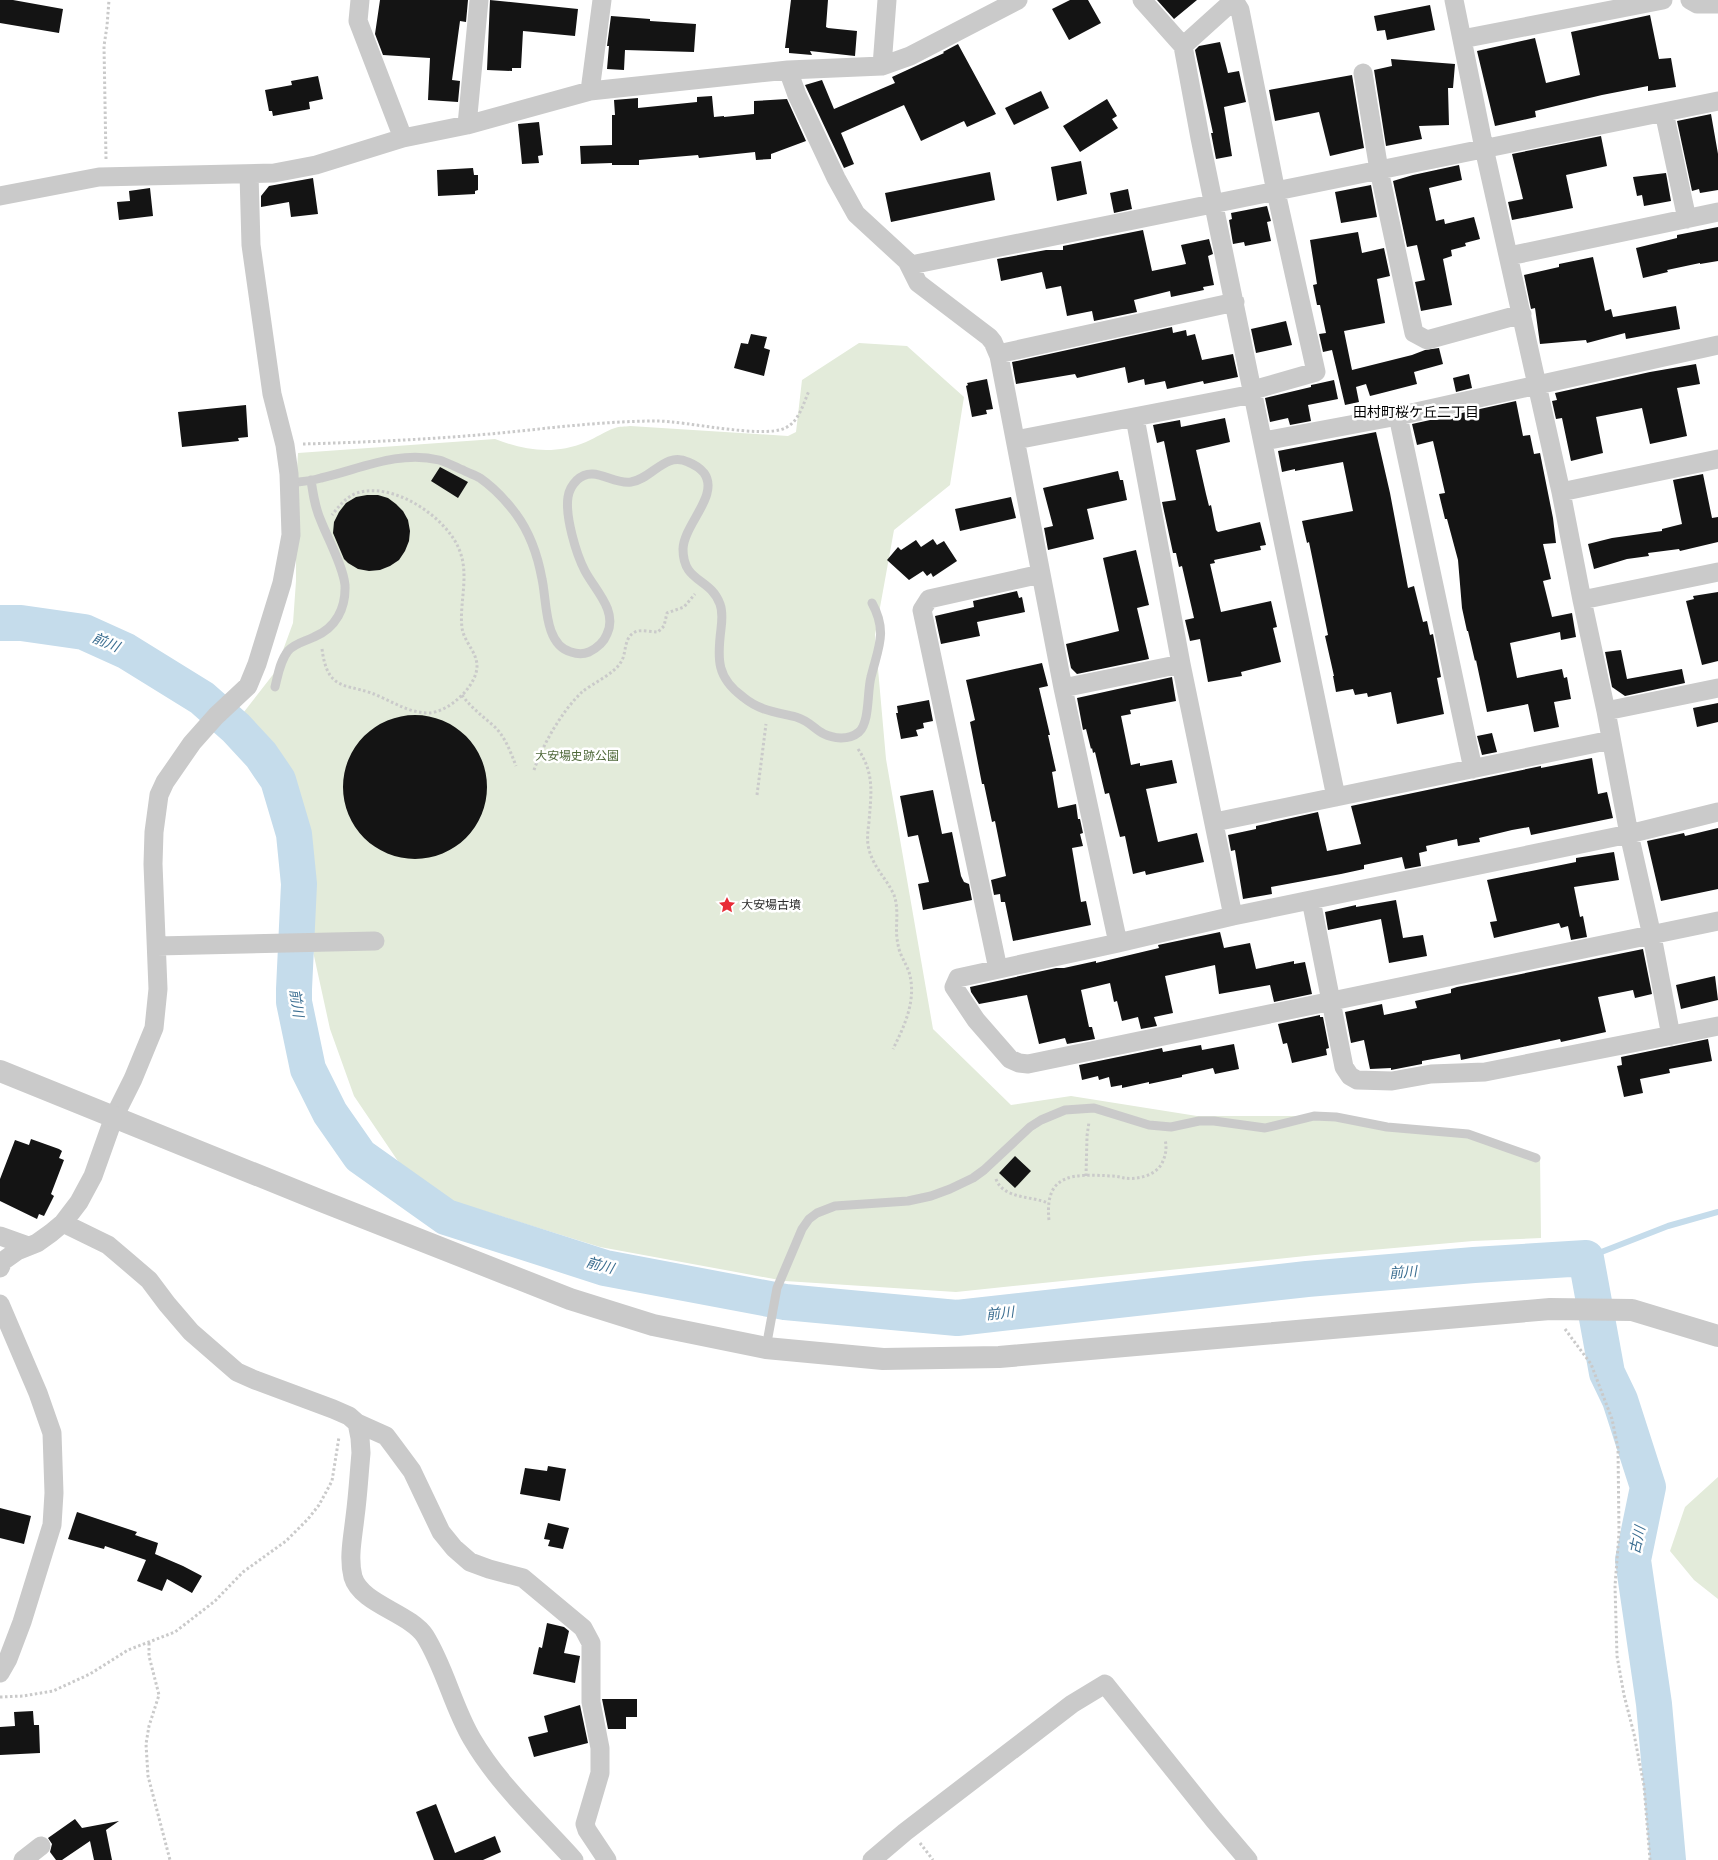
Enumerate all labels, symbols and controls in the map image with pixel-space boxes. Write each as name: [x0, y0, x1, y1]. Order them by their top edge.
district label: 田村町桜ケ丘二丁目: [1353, 403, 1479, 421]
water label: 前川: [90, 628, 124, 657]
park label: 大安場史跡公園: [535, 748, 619, 763]
place icon: 大安場古墳: [717, 895, 737, 915]
place label: 大安場古墳: [741, 897, 801, 912]
water label: 前川: [286, 988, 308, 1020]
water label: 前川: [584, 1253, 618, 1278]
water label: 前川: [1388, 1262, 1420, 1282]
water label: 前川: [985, 1302, 1017, 1323]
water label: 古川: [1625, 1522, 1649, 1556]

